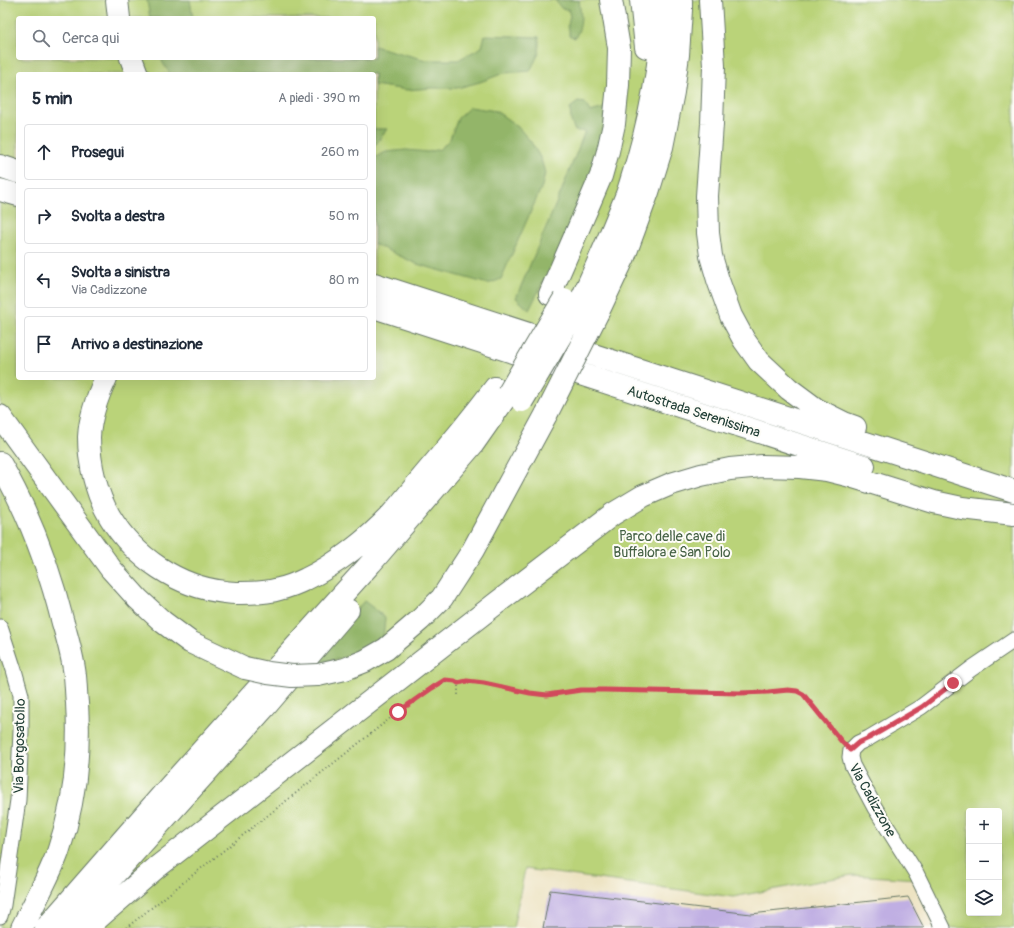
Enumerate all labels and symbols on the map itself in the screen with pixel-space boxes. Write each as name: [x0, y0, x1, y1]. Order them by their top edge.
street label: Autostrada Serenissima: [625, 382, 763, 441]
park label: Parco delle cave di Buffalora e San Polo: [613, 528, 731, 561]
route end: [944, 674, 962, 692]
street label: Via Borgosatollo: [10, 698, 29, 794]
route start: [389, 703, 407, 721]
street label: Via Cadizzone: [845, 760, 900, 840]

